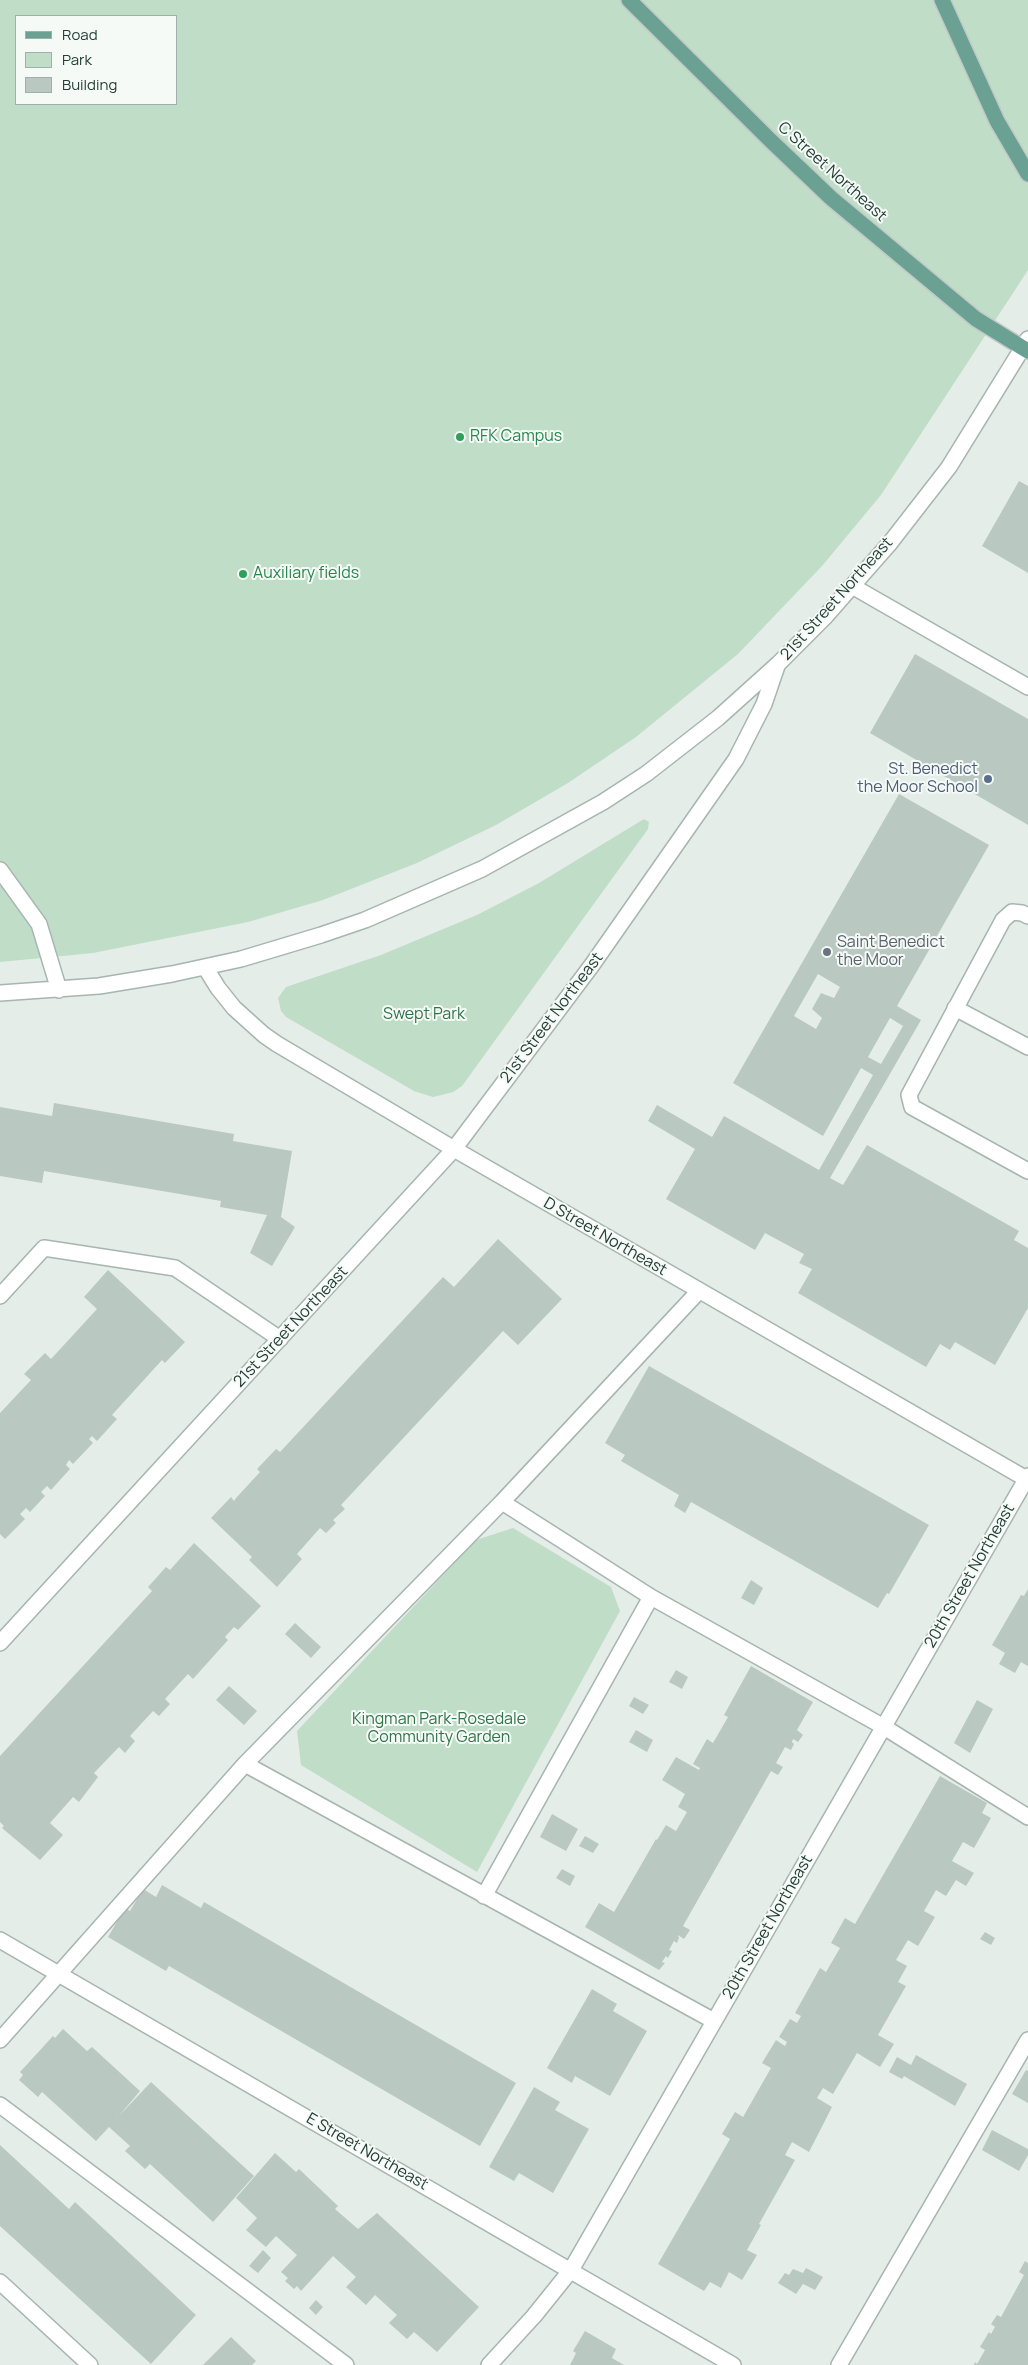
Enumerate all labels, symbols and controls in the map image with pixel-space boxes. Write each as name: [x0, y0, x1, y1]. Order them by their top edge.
legend: [15, 15, 178, 105]
text: Road: [62, 24, 98, 45]
text: Park: [62, 49, 92, 70]
text: Building: [62, 74, 117, 95]
street label: C Street Northeast: [774, 118, 890, 226]
place label: RFK Campus: [470, 427, 562, 447]
marker: RFK Campus: [454, 431, 466, 443]
street label: 21st Street Northeast: [777, 534, 897, 664]
place label: Auxiliary fields: [253, 564, 359, 584]
marker: Auxiliary fields: [237, 568, 249, 580]
place label: St. Benedict the Moor School: [857, 760, 978, 798]
marker: St. Benedict the Moor School: [982, 773, 994, 785]
place label: Saint Benedict the Moor: [837, 933, 945, 971]
marker: Saint Benedict the Moor: [821, 946, 833, 958]
street label: 21st Street Northeast: [497, 949, 607, 1087]
park label: Swept Park: [383, 1005, 465, 1025]
street label: D Street Northeast: [540, 1194, 670, 1280]
street label: 21st Street Northeast: [230, 1262, 352, 1392]
street label: 20th Street Northeast: [921, 1501, 1019, 1651]
park label: Kingman Park-Rosedale Community Garden: [352, 1710, 526, 1748]
street label: 20th Street Northeast: [719, 1852, 817, 2002]
street label: E Street Northeast: [303, 2109, 431, 2195]

